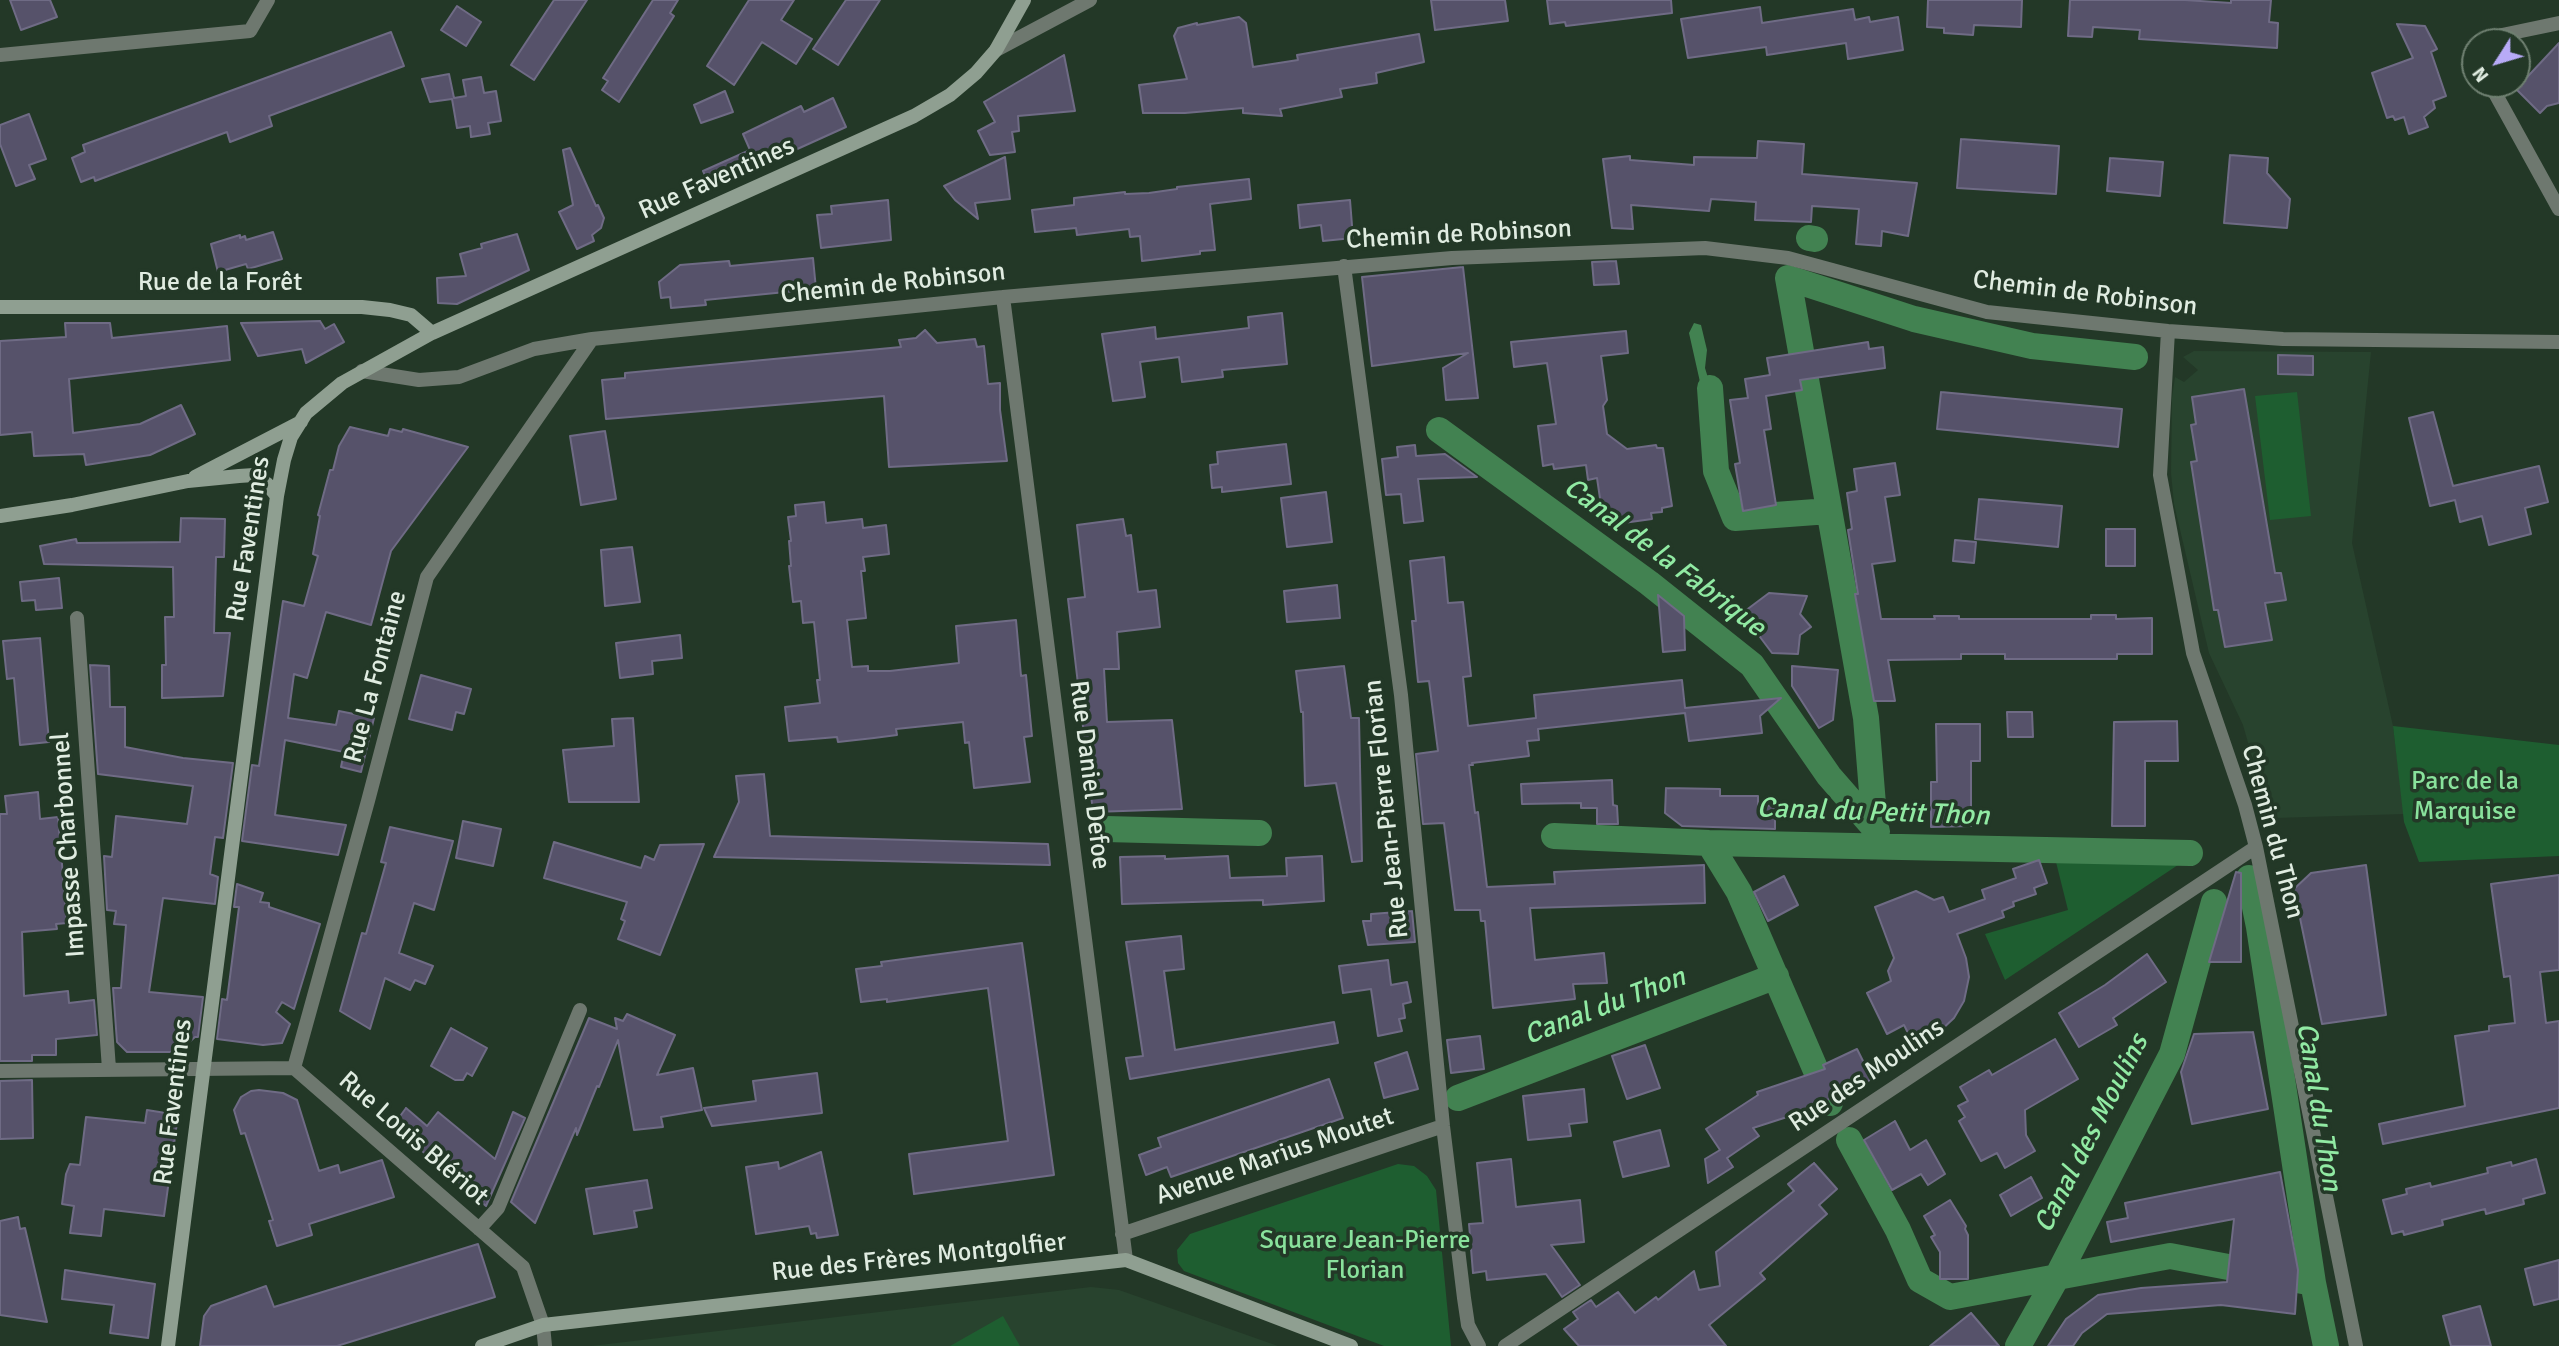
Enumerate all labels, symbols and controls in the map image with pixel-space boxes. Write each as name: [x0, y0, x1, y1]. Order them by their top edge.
north arrow: [2461, 28, 2531, 98]
text: N: [2467, 62, 2494, 87]
street label: Rue Faventines: [634, 131, 800, 227]
street label: Chemin de Robinson: [1345, 214, 1573, 256]
street label: Chemin de Robinson: [779, 257, 1007, 311]
street label: Chemin de Robinson: [1971, 265, 2199, 323]
street label: Rue de la Forêt: [138, 267, 302, 299]
street label: Rue Faventines: [221, 454, 277, 624]
water label: Canal de la Fabrique: [1557, 471, 1771, 645]
street label: Rue La Fontaine: [338, 587, 414, 767]
street label: Rue Jean-Pierre Florian: [1358, 678, 1416, 940]
street label: Rue Daniel Defoe: [1062, 679, 1116, 871]
street label: Impasse Charbonnel: [46, 731, 92, 959]
street label: Chemin du Thon: [2234, 742, 2310, 922]
park label: Parc de la Marquise: [2411, 766, 2519, 828]
water label: Canal du Petit Thon: [1756, 792, 1990, 834]
water label: Canal du Thon: [1520, 961, 1690, 1053]
street label: Rue des Moulins: [1783, 1013, 1951, 1139]
street label: Rue Faventines: [148, 1017, 200, 1187]
water label: Canal du Thon: [2288, 1020, 2348, 1194]
water label: Canal des Moulins: [2028, 1029, 2156, 1239]
street label: Rue Louis Blériot: [332, 1065, 494, 1213]
street label: Avenue Marius Moutet: [1152, 1102, 1398, 1212]
park label: Square Jean-Pierre Florian: [1259, 1225, 1471, 1286]
street label: Rue des Frères Montgolfier: [770, 1227, 1068, 1289]

